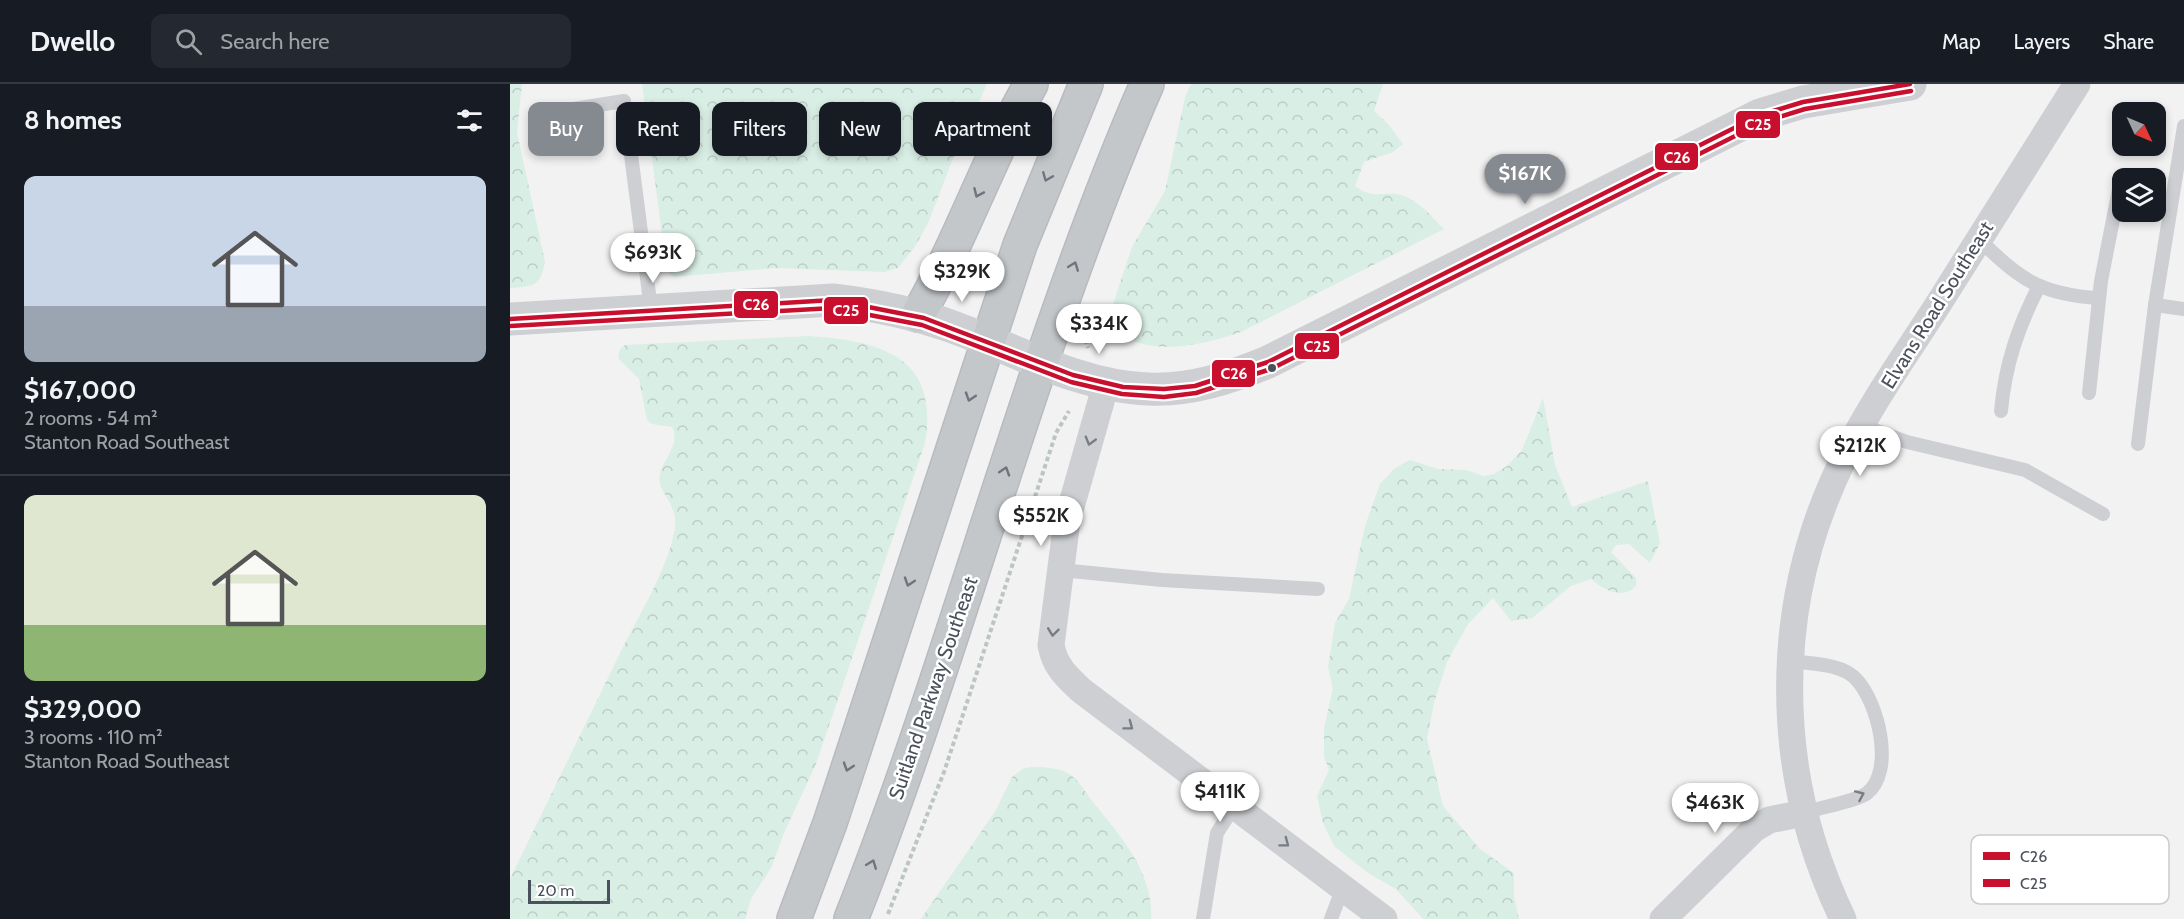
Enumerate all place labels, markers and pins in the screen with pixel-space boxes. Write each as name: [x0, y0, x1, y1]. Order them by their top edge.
pin: $167K: [1483, 154, 1567, 205]
pin: $693K: [611, 233, 695, 284]
pin: $329K: [920, 252, 1004, 303]
pin: $334K: [1057, 304, 1141, 355]
unlabelled marker: [1266, 362, 1278, 374]
pin: $212K: [1818, 426, 1902, 477]
pin: $552K: [999, 496, 1083, 547]
pin: $411K: [1178, 772, 1262, 823]
pin: $463K: [1673, 783, 1757, 834]

